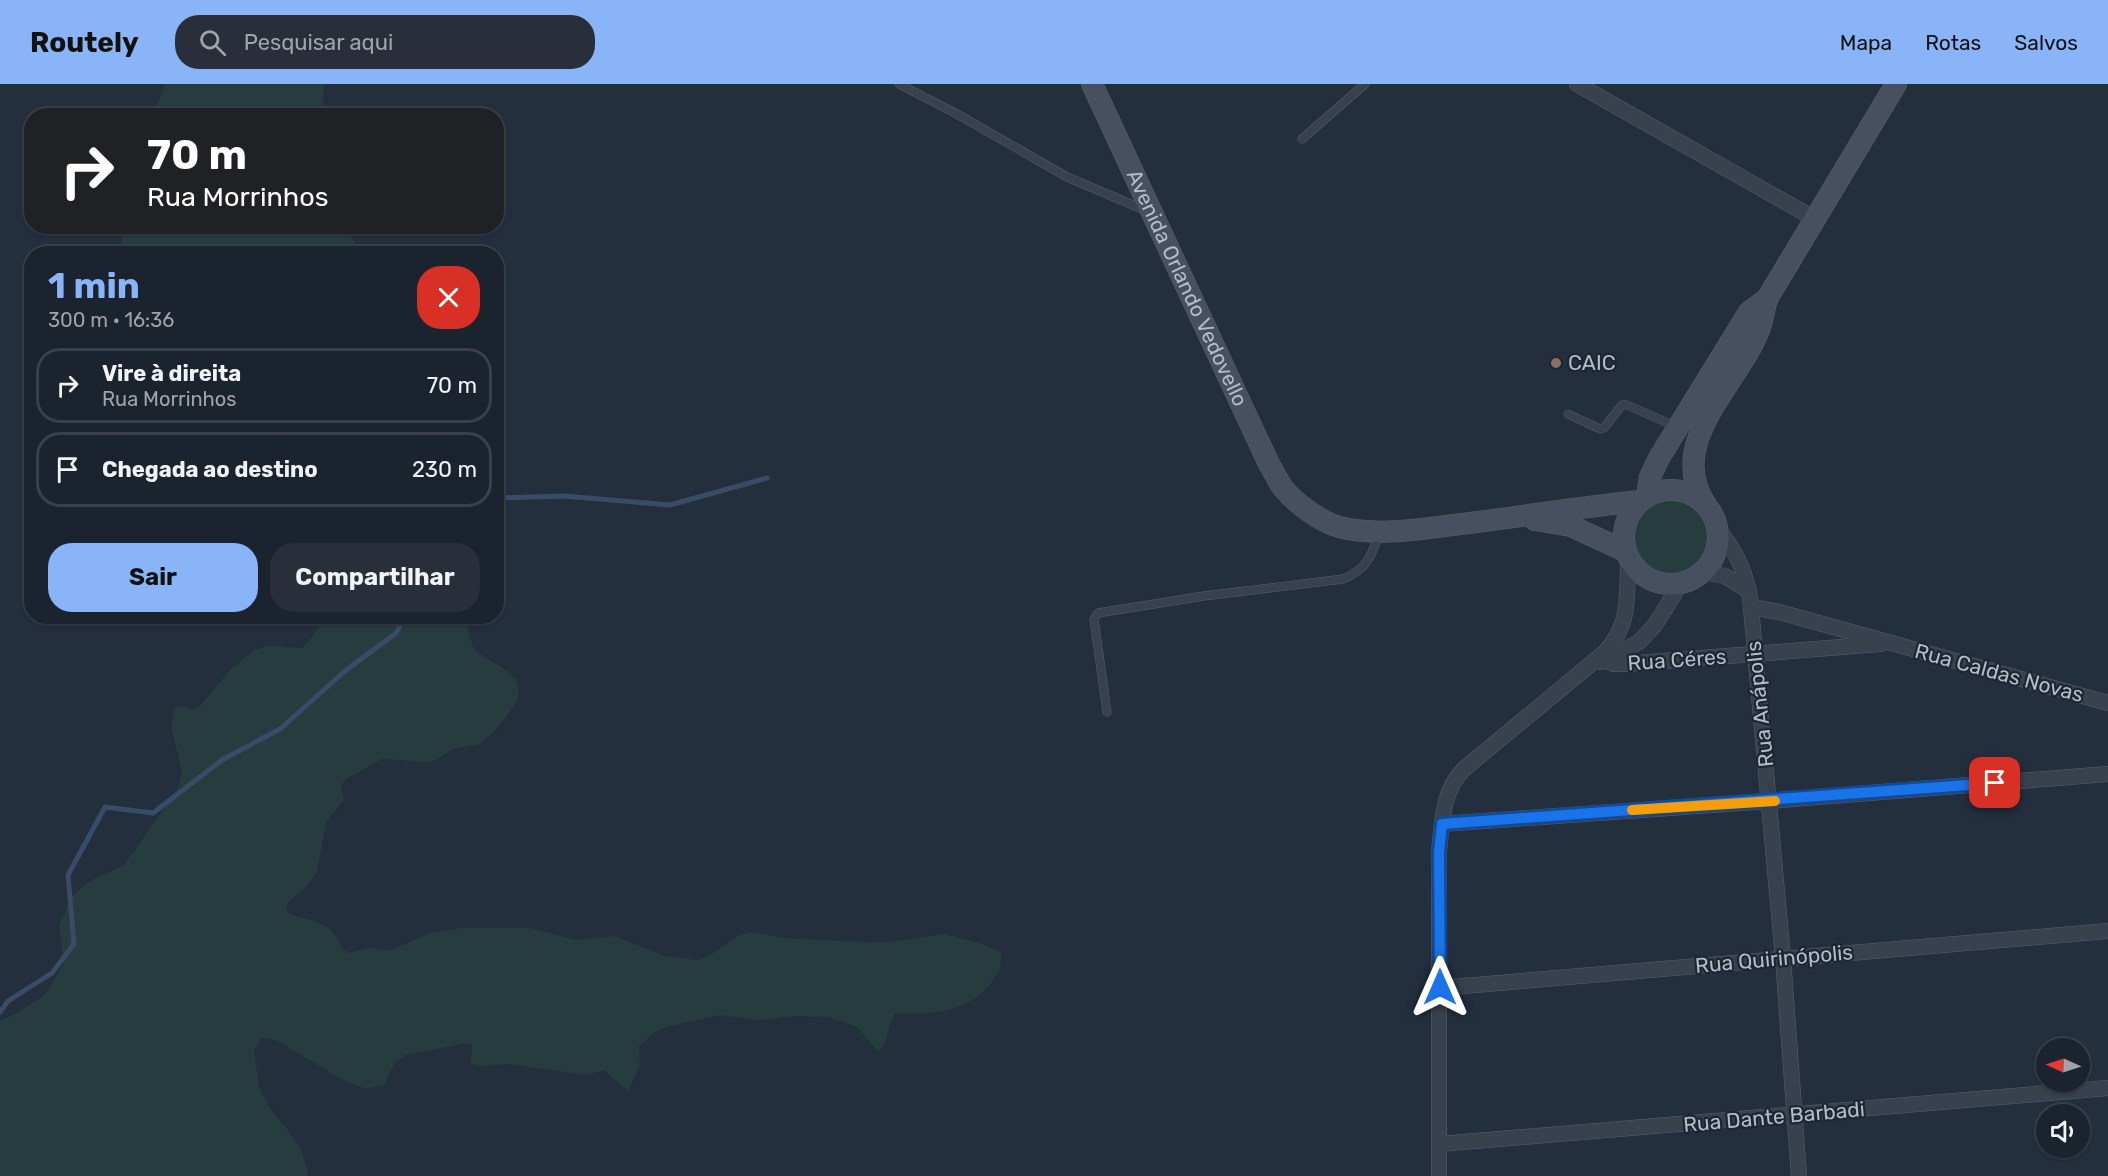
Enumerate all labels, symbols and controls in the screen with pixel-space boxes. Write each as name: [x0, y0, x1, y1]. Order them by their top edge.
search box: [175, 15, 595, 69]
text: Routely: [30, 26, 139, 59]
icon: search: [196, 26, 229, 59]
text: Pesquisar aqui: [244, 29, 393, 56]
text: Mapa: [1840, 30, 1892, 55]
text: Rotas: [1925, 30, 1981, 55]
text: Salvos: [2014, 30, 2078, 55]
text: 70 m: [147, 130, 247, 180]
icon: right: [48, 132, 126, 210]
street label: Avenida Orlando Vedovello: [1122, 165, 1253, 410]
text: Rua Morrinhos: [147, 181, 329, 213]
text: 1 min: [48, 264, 140, 307]
button: close: [417, 266, 480, 329]
text: 300 m · 16:36: [48, 308, 174, 332]
place label: CAIC: [1568, 350, 1616, 375]
marker: CAIC: [1549, 356, 1563, 370]
text: Vire à direita: [102, 360, 241, 387]
icon: right: [51, 369, 84, 402]
text: 70 m: [427, 372, 477, 399]
text: Rua Morrinhos: [102, 387, 236, 411]
icon: arrive: [51, 453, 84, 486]
text: Chegada ao destino: [102, 456, 318, 483]
text: 230 m: [412, 456, 477, 483]
button: Sair: [48, 543, 258, 612]
button: Compartilhar: [270, 543, 480, 612]
street label: Rua Caldas Novas: [1912, 638, 2086, 707]
street label: Rua Anápolis: [1740, 640, 1779, 768]
street label: Rua Céres: [1627, 644, 1727, 675]
pin: [1969, 757, 2020, 808]
icon: arrive: [1978, 766, 2011, 799]
street label: Rua Quirinópolis: [1694, 939, 1854, 978]
position arrow: [1408, 955, 1472, 1019]
north arrow: [2036, 1038, 2090, 1092]
map controls: [2036, 1038, 2090, 1158]
street label: Rua Dante Barbadi: [1682, 1096, 1866, 1137]
button: sound: [2036, 1104, 2090, 1158]

